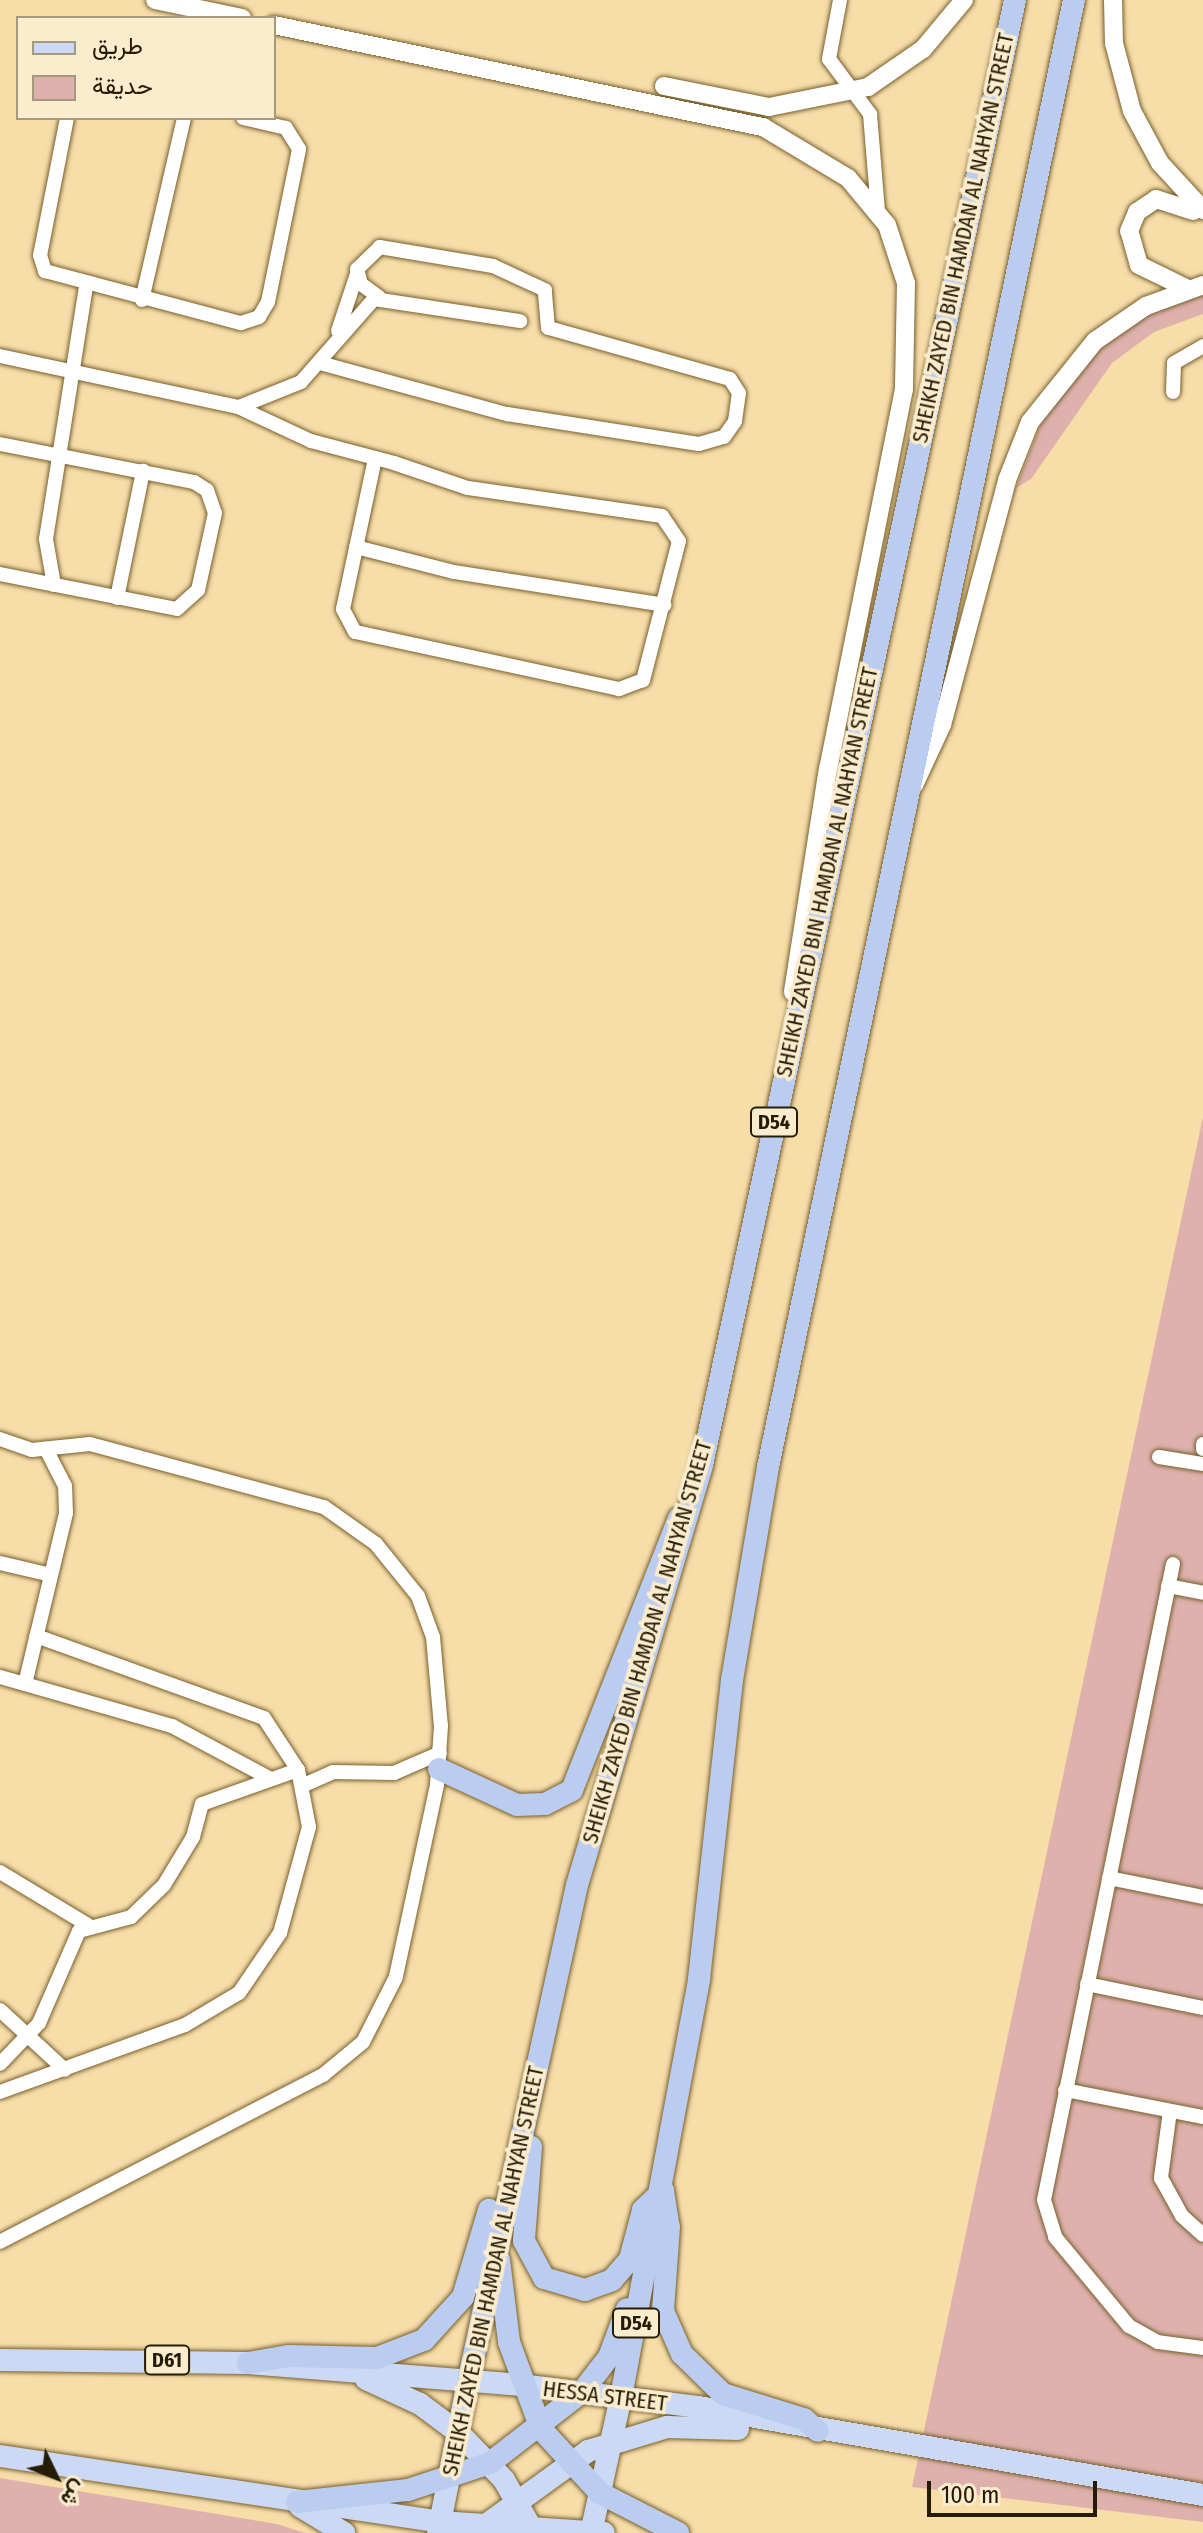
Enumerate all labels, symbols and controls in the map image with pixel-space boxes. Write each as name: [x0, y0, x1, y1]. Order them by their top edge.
legend: [16, 16, 276, 120]
street label: SHEIKH ZAYED BIN HAMDAN AL NAHYAN STREET: [907, 31, 1019, 445]
text: طريق: [92, 32, 143, 60]
text: حديقة: [92, 72, 153, 100]
street label: SHEIKH ZAYED BIN HAMDAN AL NAHYAN STREET: [771, 665, 883, 1079]
road number: D54: [750, 1106, 798, 1138]
street label: SHEIKH ZAYED BIN HAMDAN AL NAHYAN STREET: [577, 1437, 717, 1847]
street label: SHEIKH ZAYED BIN HAMDAN AL NAHYAN STREET: [437, 2064, 549, 2478]
road number: D54: [612, 2307, 660, 2339]
road number: D61: [143, 2344, 191, 2376]
street label: HESSA STREET: [541, 2375, 669, 2417]
north arrow: [16, 2437, 96, 2517]
scale bar: [931, 2465, 1101, 2515]
text: ش: [55, 2475, 93, 2513]
text: 100 m: [941, 2481, 999, 2509]

